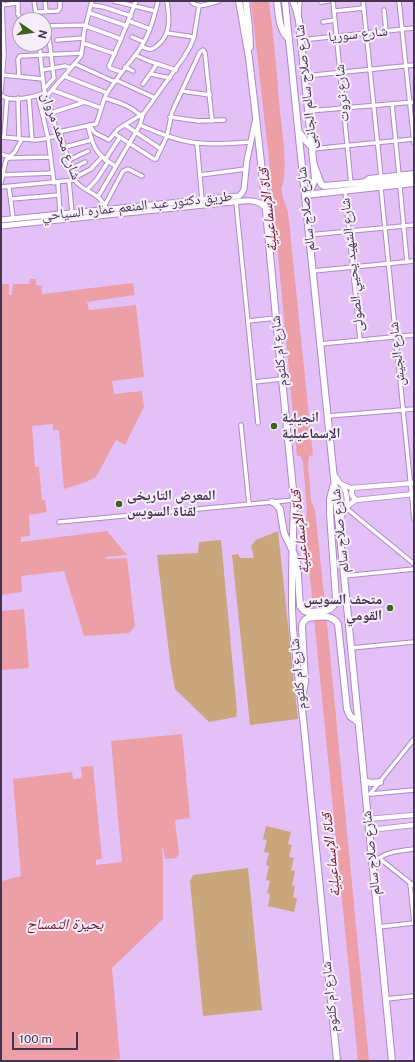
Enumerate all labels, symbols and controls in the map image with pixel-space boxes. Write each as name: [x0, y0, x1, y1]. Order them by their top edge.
north arrow: [12, 12, 52, 52]
street label: شارع سوريا: [328, 23, 388, 45]
street label: شارع صلاح سالم الجانبى: [291, 24, 321, 150]
text: N: [36, 29, 50, 40]
street label: شارع ثروت: [331, 63, 353, 123]
street label: شارع محمد مروان: [37, 90, 85, 182]
street label: شارع صلاح سالم: [293, 166, 319, 252]
water label: قناة الإسماعيلية: [255, 167, 281, 253]
street label: طريق دكتور عبد المنعم عماره السياحي: [41, 188, 233, 224]
street label: شارع الشهيد يحيي الصولى: [337, 197, 367, 333]
street label: شارع ام كلثوم: [267, 315, 291, 387]
street label: شارع الجيش: [385, 321, 409, 387]
place label: انجيلية الإسماعيلية: [282, 410, 341, 442]
marker: انجيلية الإسماعيلية: [269, 421, 279, 431]
place label: المعرض التاريخى لقناة السويس: [127, 488, 216, 520]
street label: شارع صلاح سالم: [327, 488, 353, 574]
water label: قناة الإسماعيلية: [287, 489, 313, 575]
marker: المعرض التاريخى لقناة السويس: [114, 499, 124, 509]
place label: متحف السويس القومي: [303, 592, 382, 624]
marker: متحف السويس القومي: [385, 603, 395, 613]
street label: شارع ام كلثوم: [286, 638, 310, 710]
street label: شارع صلاح سالم: [358, 810, 384, 896]
water label: قناة الإسماعيلية: [318, 812, 344, 898]
water label: بحيرة التمساح: [27, 915, 103, 933]
street label: شارع ام كلثوم: [318, 961, 342, 1033]
scale bar: [14, 1024, 80, 1050]
text: 100 m: [19, 1032, 52, 1046]

